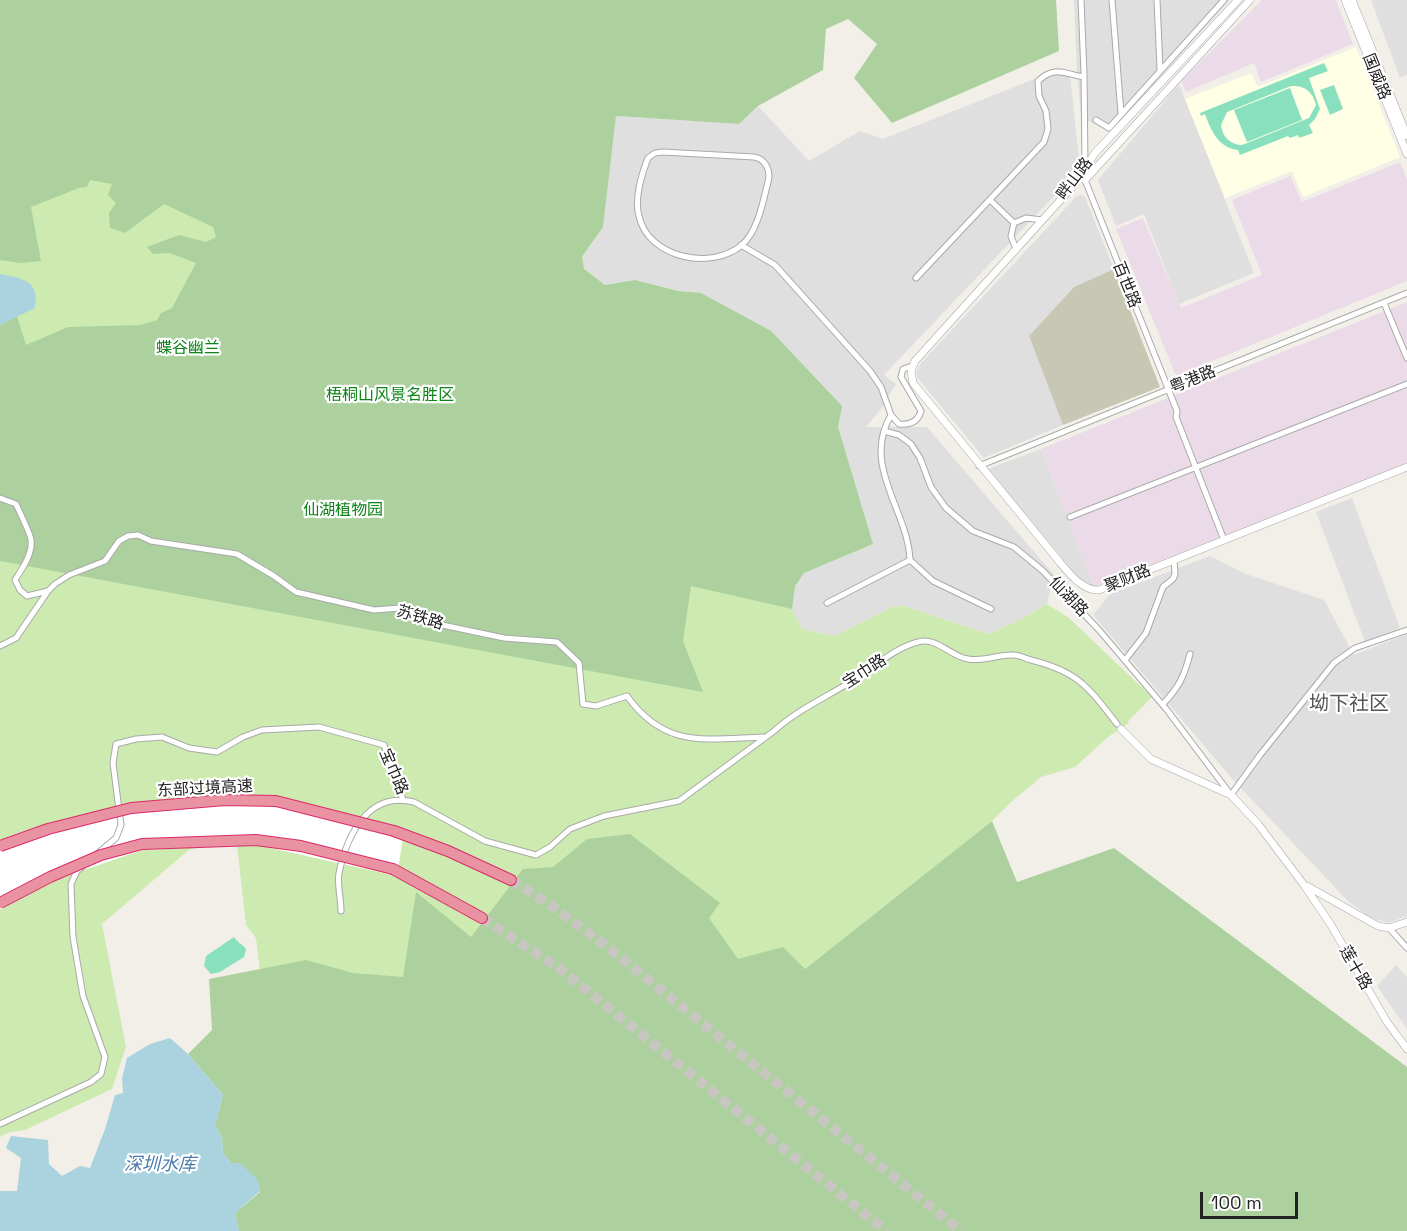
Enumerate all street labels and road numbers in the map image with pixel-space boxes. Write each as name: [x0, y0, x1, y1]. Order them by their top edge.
street label: 国威路: [1358, 51, 1394, 103]
street label: 畔山路: [1053, 154, 1097, 204]
street label: 百世路: [1108, 259, 1144, 311]
street label: 粤港路: [1167, 362, 1219, 398]
street label: 聚财路: [1102, 561, 1154, 597]
street label: 仙湖路: [1044, 573, 1092, 621]
street label: 苏铁路: [394, 602, 446, 634]
street label: 宝巾路: [840, 651, 890, 693]
street label: 宝巾路: [375, 746, 411, 798]
street label: 东部过境高速: [157, 777, 253, 801]
street label: 莲十路: [1335, 942, 1375, 994]

